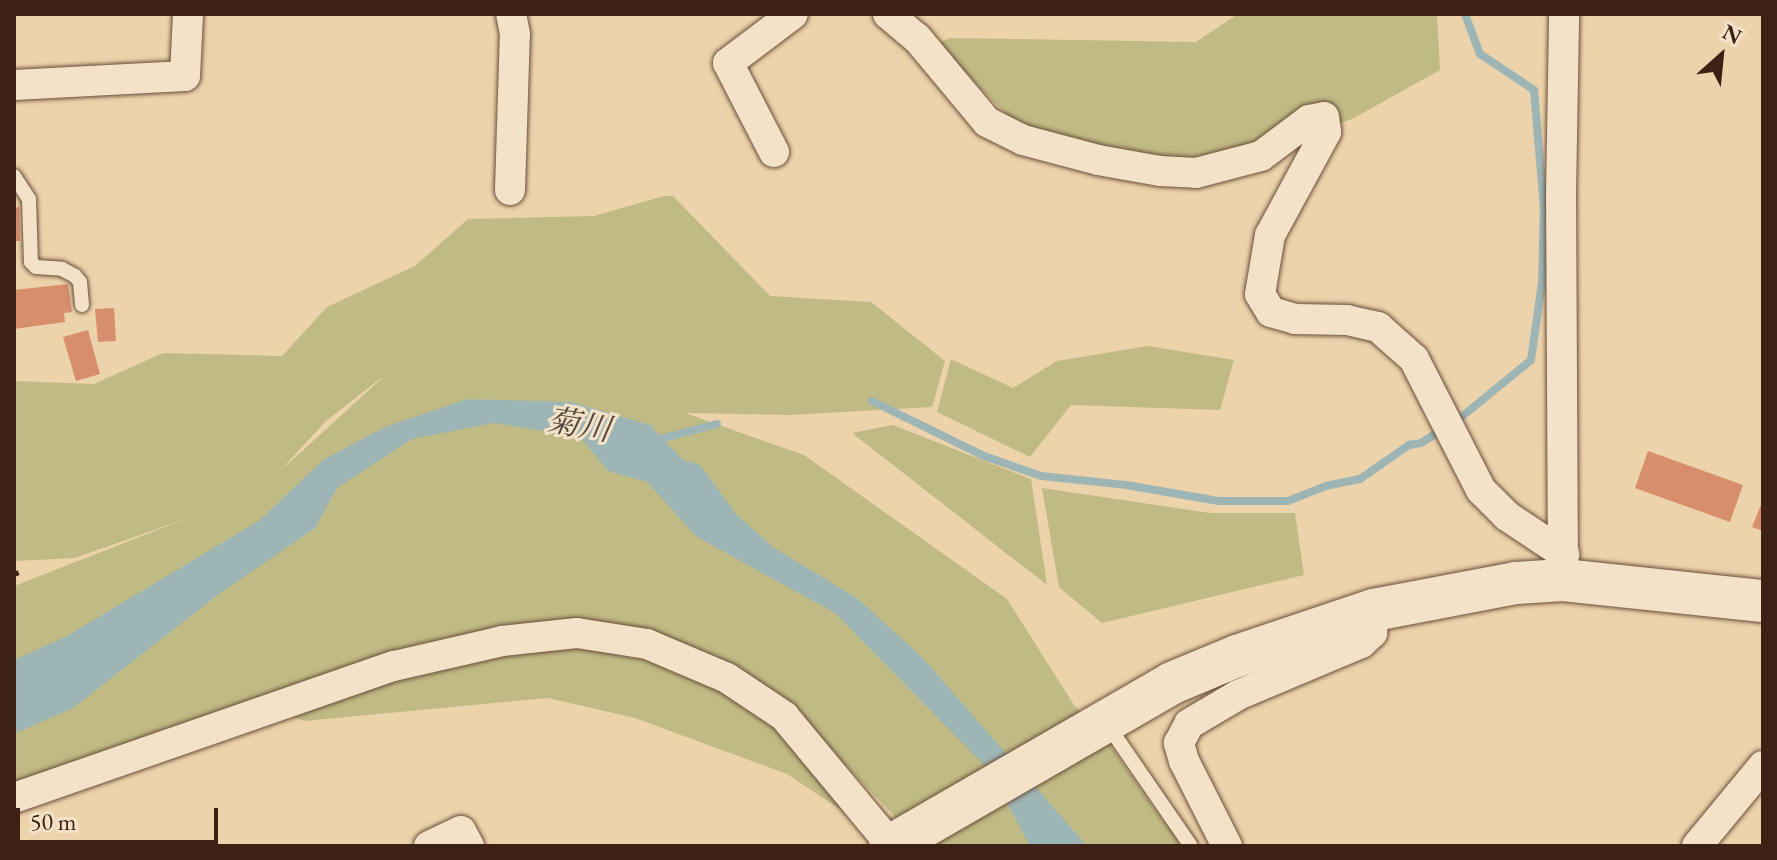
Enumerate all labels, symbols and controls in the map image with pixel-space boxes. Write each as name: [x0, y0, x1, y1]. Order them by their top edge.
north arrow: [1681, 16, 1761, 96]
text: N: [1718, 17, 1747, 51]
water label: 菊川: [544, 401, 614, 449]
scale bar: [20, 792, 222, 842]
text: 50 m: [30, 806, 77, 837]

